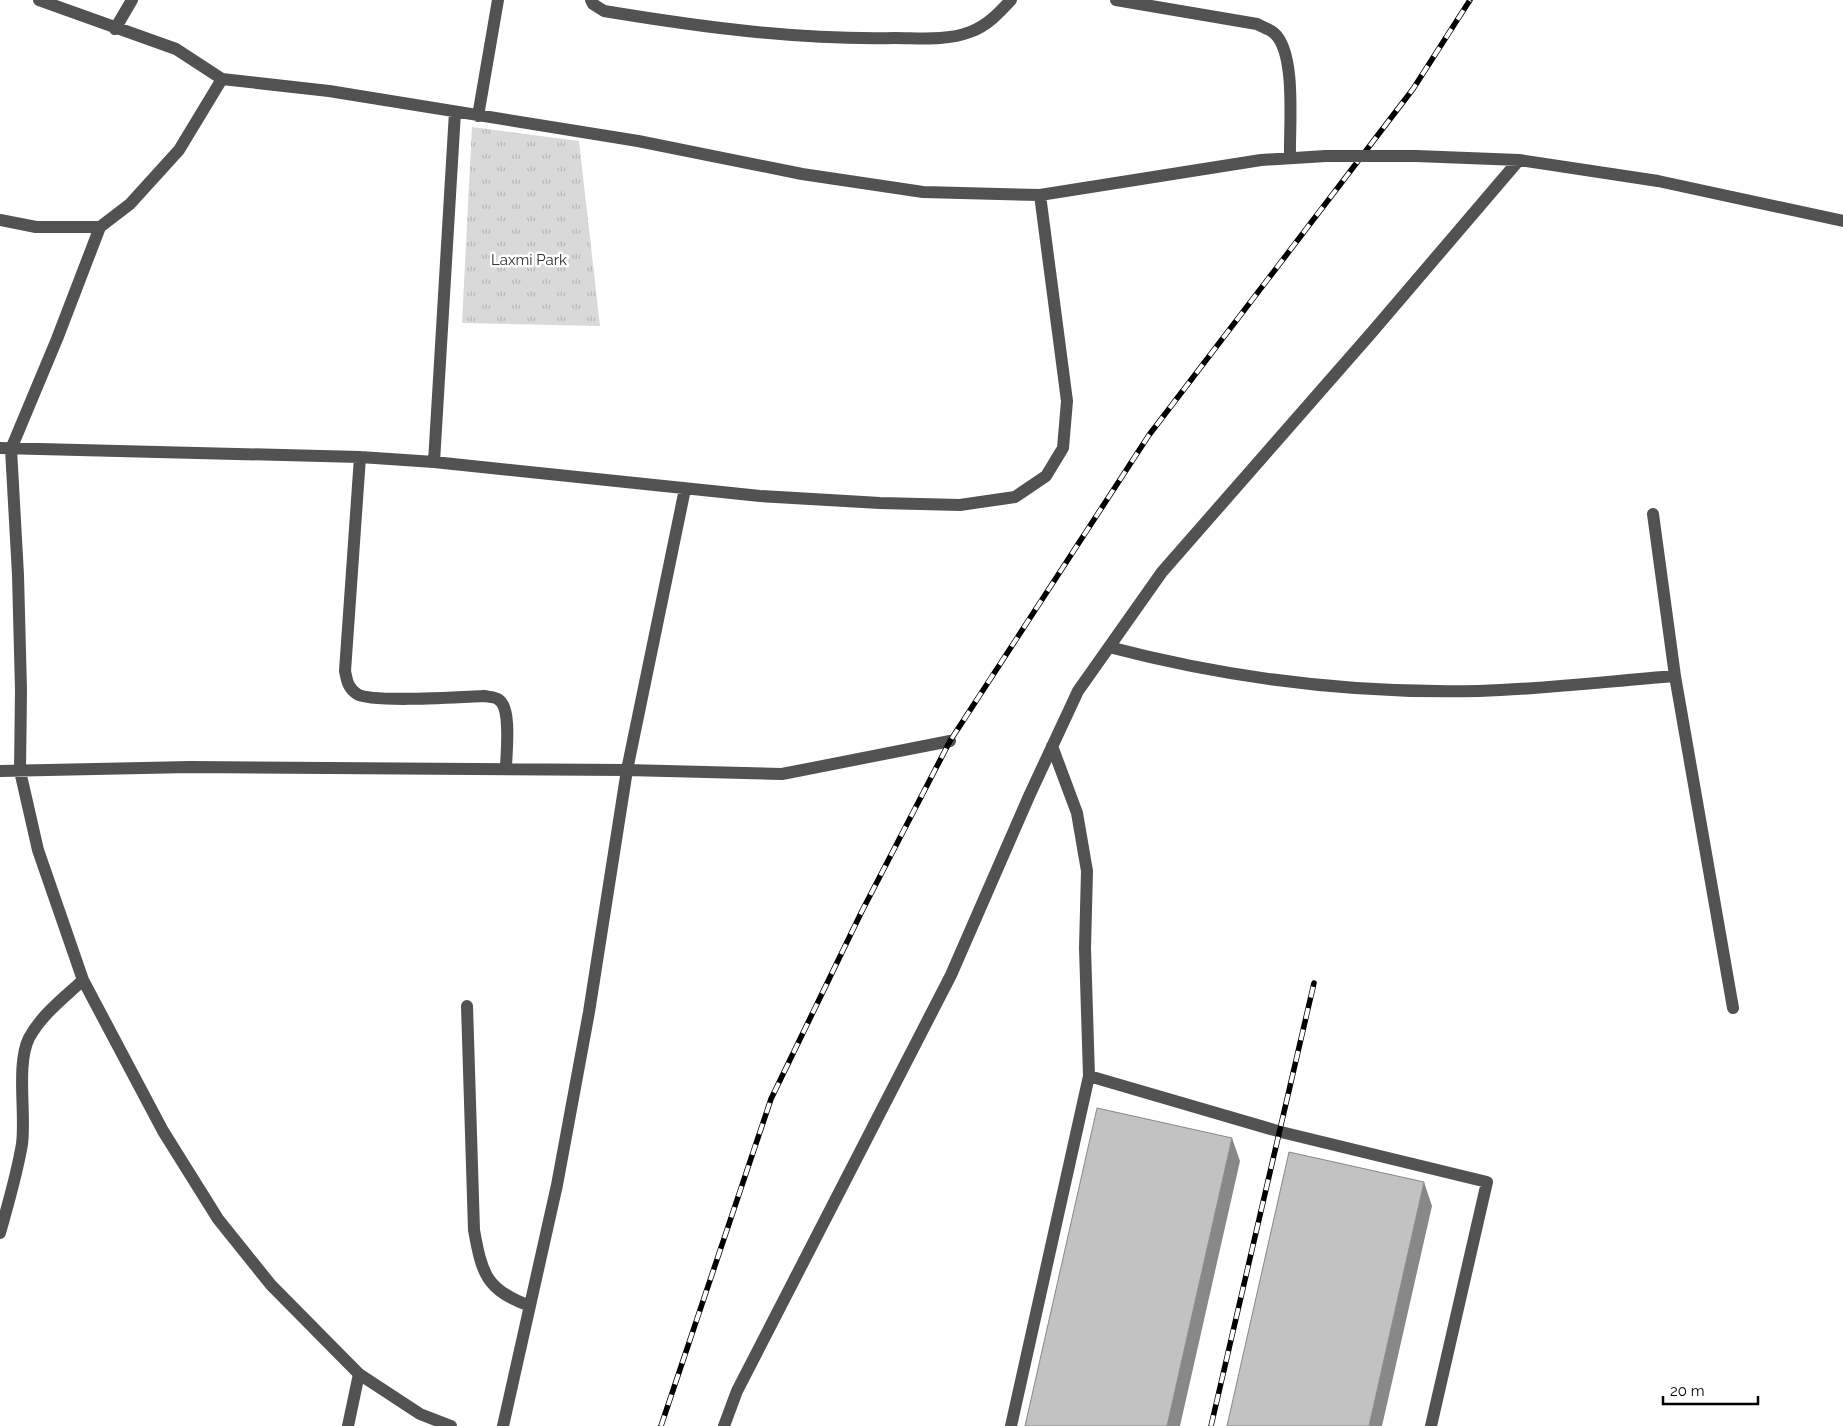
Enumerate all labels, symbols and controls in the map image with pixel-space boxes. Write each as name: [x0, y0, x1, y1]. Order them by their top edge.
park label: Laxmi Park: [491, 251, 567, 269]
scale bar: [1663, 1374, 1758, 1406]
text: 20 m: [1670, 1382, 1705, 1400]

